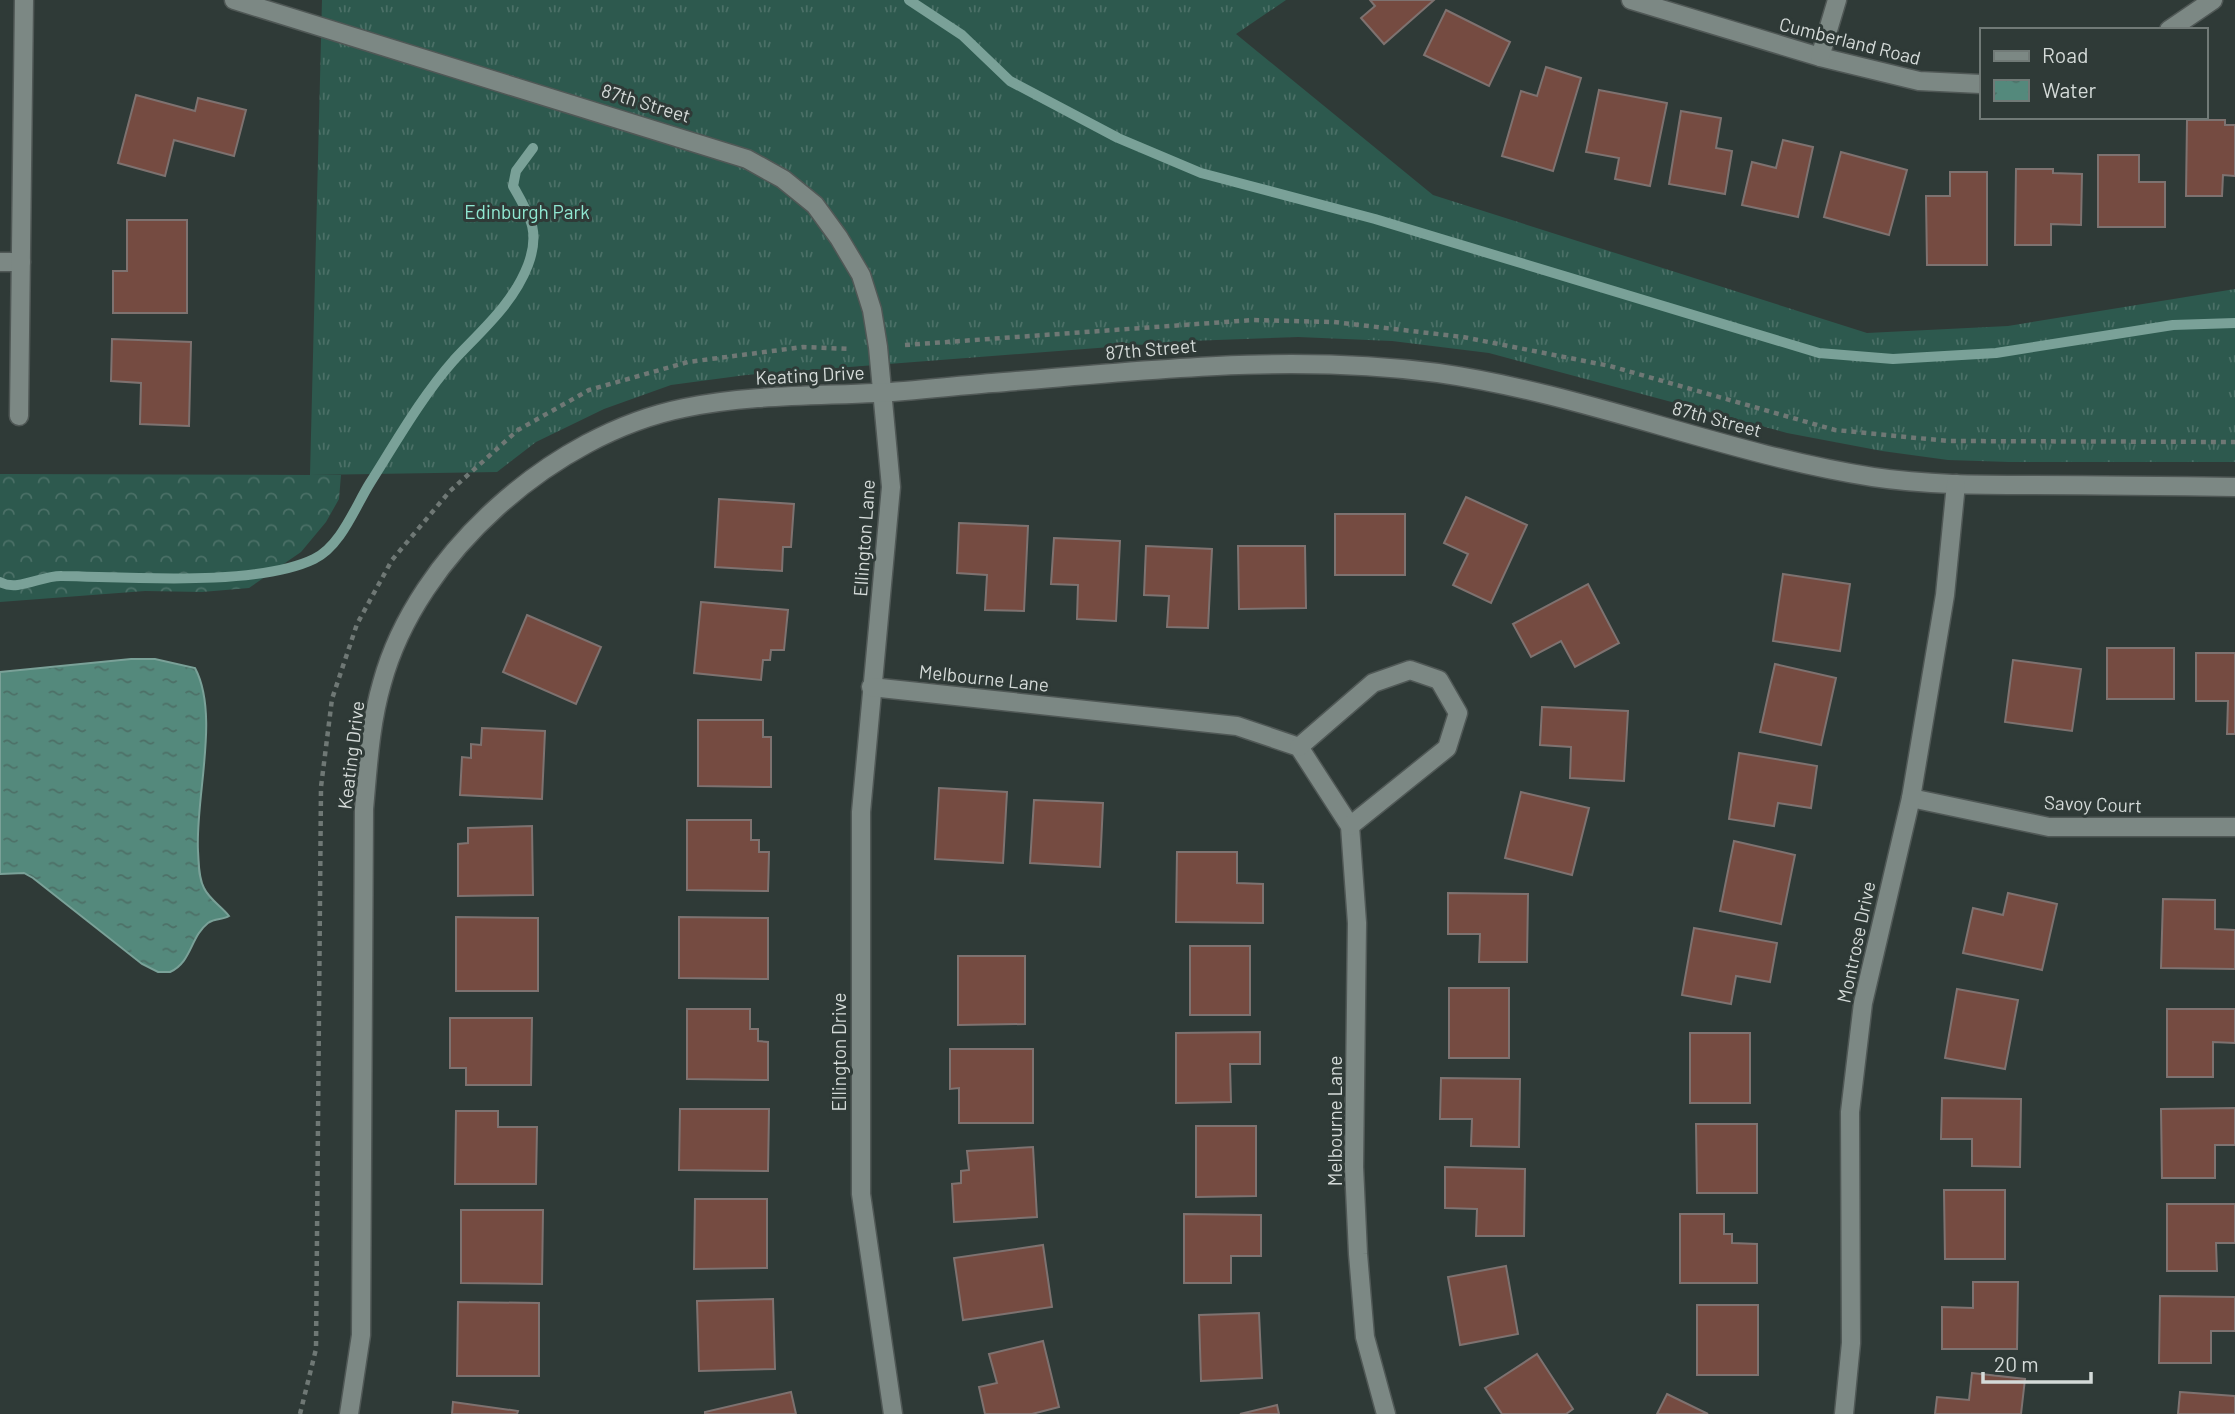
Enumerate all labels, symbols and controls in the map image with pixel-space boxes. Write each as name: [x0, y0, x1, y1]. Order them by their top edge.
street label: Cumberland Road: [1777, 12, 1923, 69]
legend: [1980, 28, 2207, 119]
text: Road: [2042, 42, 2088, 67]
text: Water: [2042, 77, 2097, 102]
street label: 87th Street: [599, 78, 693, 127]
park label: Edinburgh Park: [464, 200, 590, 223]
street label: 87th Street: [1104, 333, 1198, 364]
street label: Keating Drive: [755, 360, 865, 389]
street label: 87th Street: [1670, 396, 1764, 441]
street label: Ellington Lane: [848, 479, 879, 597]
street label: Melbourne Lane: [918, 659, 1050, 696]
street label: Keating Drive: [332, 699, 369, 811]
street label: Savoy Court: [2044, 790, 2142, 817]
street label: Montrose Drive: [1831, 879, 1880, 1005]
street label: Ellington Drive: [827, 993, 850, 1111]
street label: Melbourne Lane: [1323, 1056, 1346, 1186]
scale bar: [1983, 1340, 2092, 1384]
text: 20 m: [1994, 1351, 2039, 1376]

